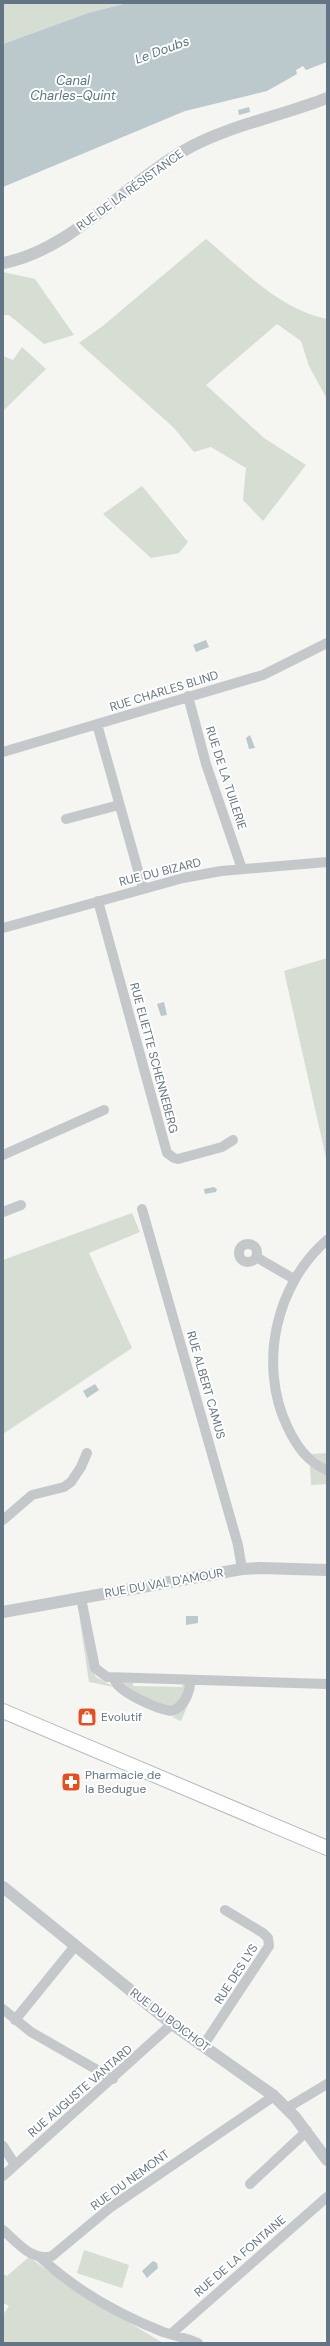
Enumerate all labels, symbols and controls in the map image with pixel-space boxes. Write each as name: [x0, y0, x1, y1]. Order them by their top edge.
water label: Le Doubs: [133, 32, 191, 68]
water label: Canal Charles-Quint: [30, 72, 117, 104]
street label: RUE DE LA RÉSISTANCE: [73, 146, 187, 234]
street label: RUE CHARLES BLIND: [108, 667, 220, 715]
street label: RUE DE LA TUILERIE: [202, 724, 250, 832]
street label: RUE DU BIZARD: [117, 854, 203, 890]
street label: RUE ELIETTE SCHENNEBERG: [126, 981, 182, 1135]
street label: RUE ALBERT CAMUS: [183, 1329, 229, 1441]
street label: RUE DU VAL D'AMOUR: [103, 1565, 225, 1601]
shop icon: Evolutif: [76, 1706, 98, 1728]
place label: Evolutif: [101, 1709, 142, 1725]
place label: Pharmacie de la Bedugue: [85, 1767, 161, 1797]
pharmacy icon: Pharmacie de la Bedugue: [60, 1771, 82, 1793]
street label: RUE DES LYS: [211, 1941, 261, 2007]
street label: RUE DU BOICHOT: [127, 1985, 213, 2055]
street label: RUE AUGUSTE VANTARD: [25, 2041, 135, 2141]
street label: RUE DU NEMONT: [87, 2146, 173, 2214]
street label: RUE DE LA FONTAINE: [191, 2212, 289, 2300]

